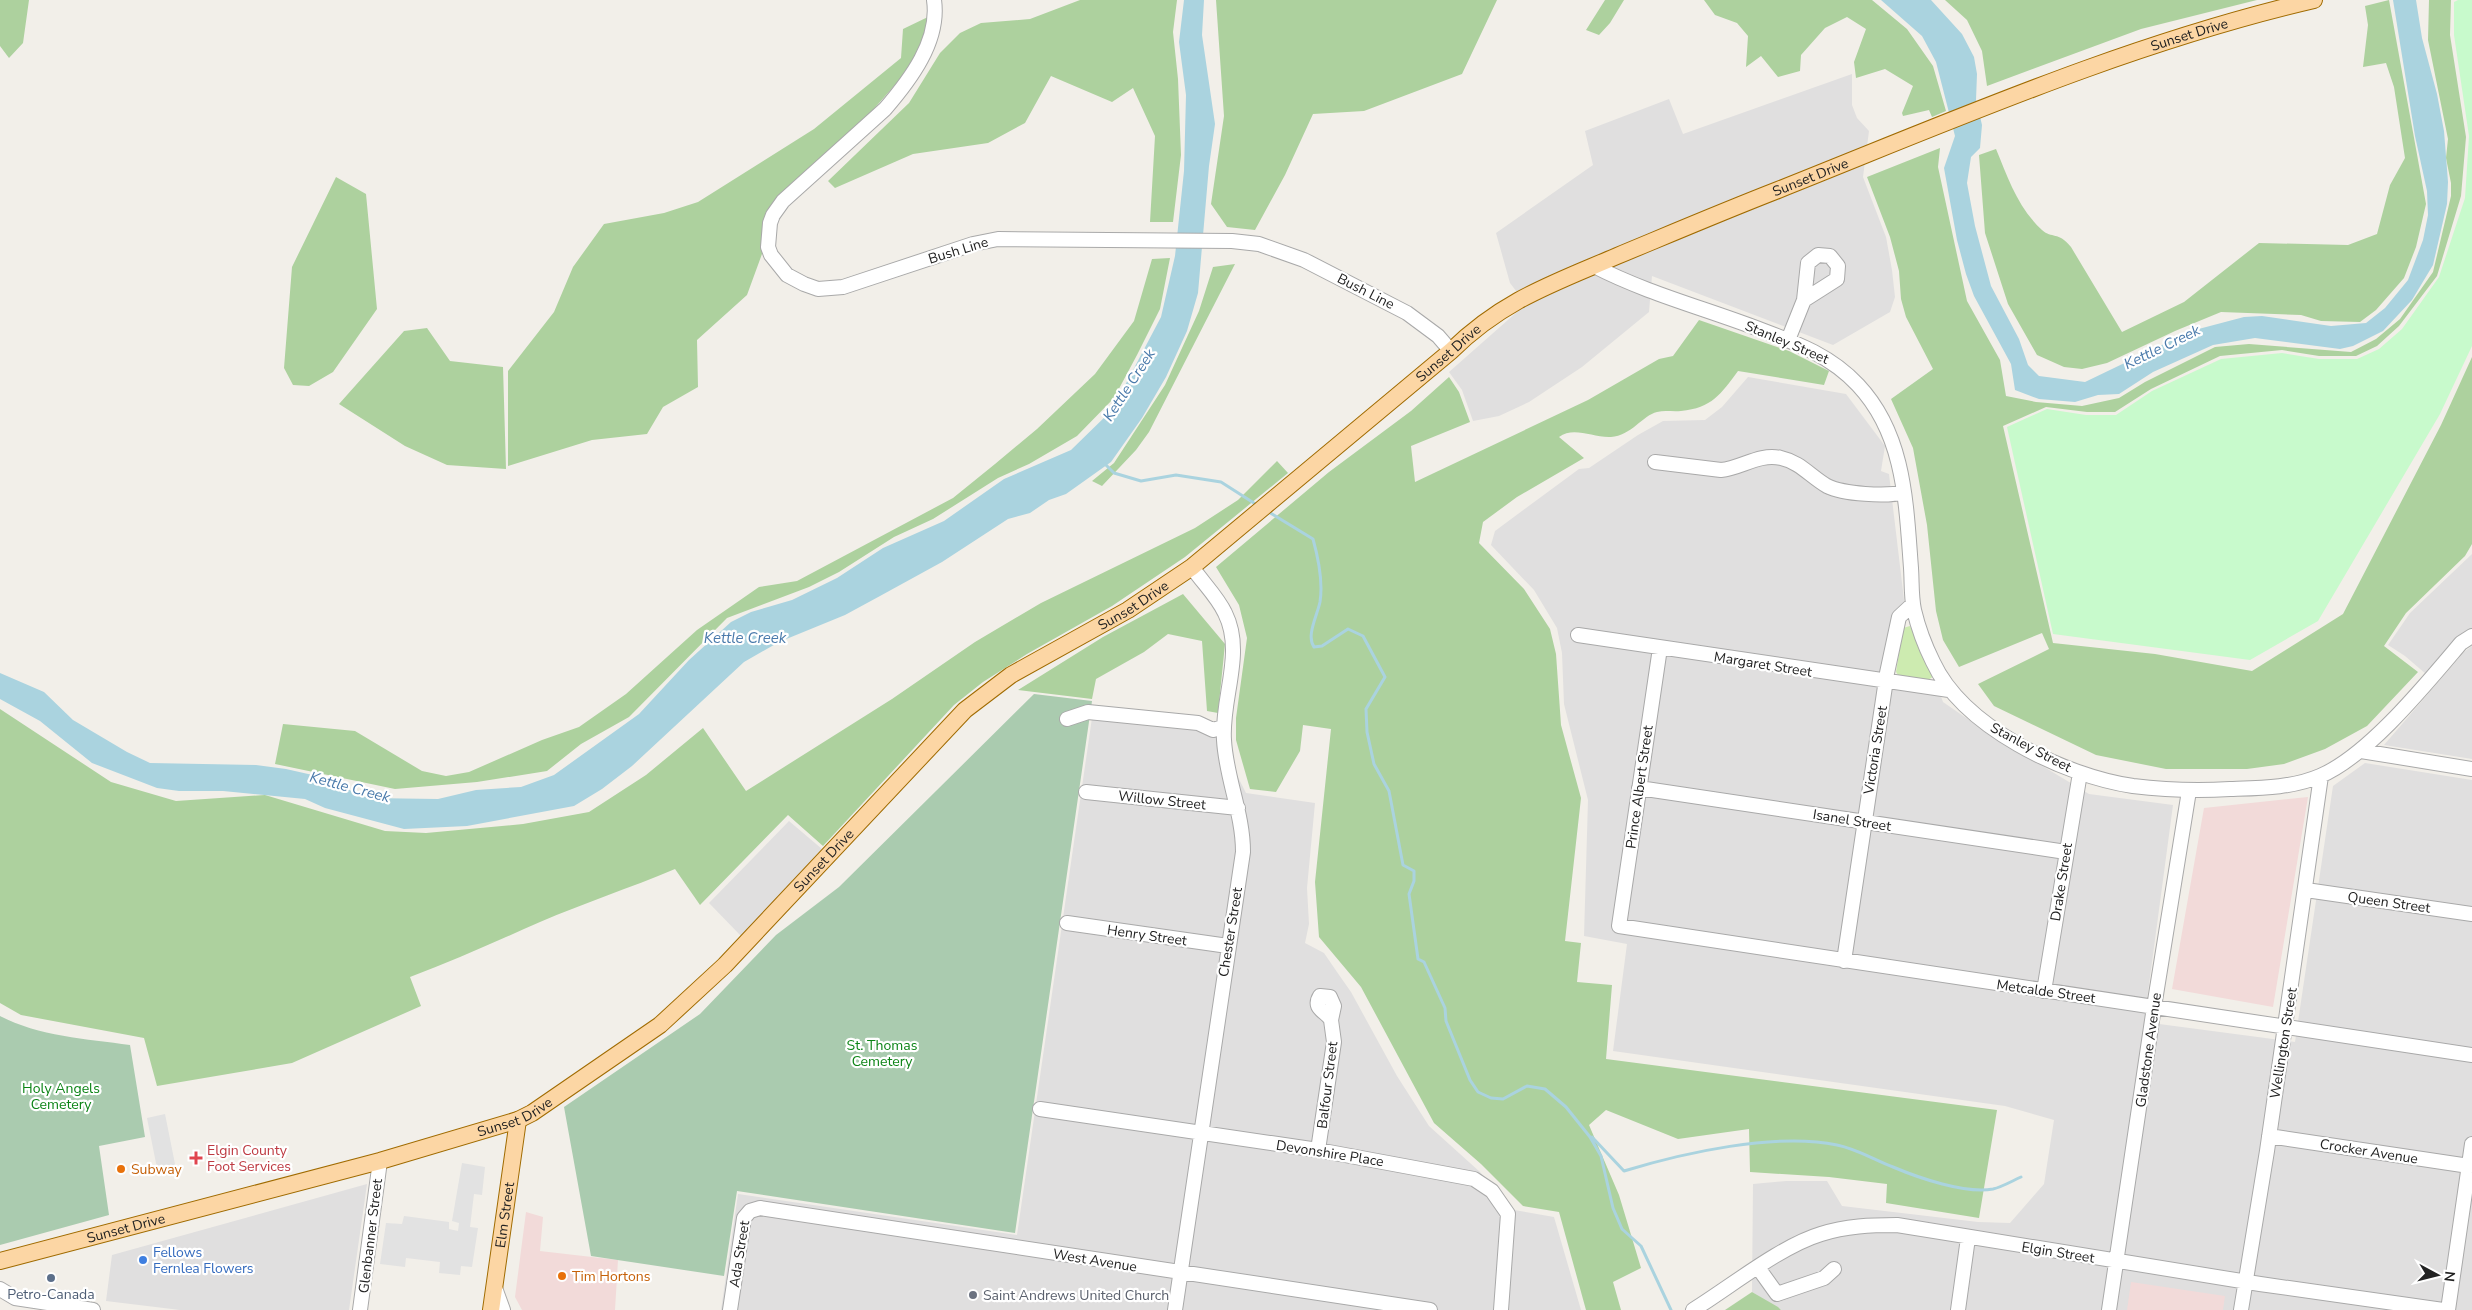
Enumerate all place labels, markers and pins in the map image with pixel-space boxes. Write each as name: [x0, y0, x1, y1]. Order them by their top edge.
place label: Elgin County Foot Services: [207, 1141, 291, 1176]
marker: Elgin County Foot Services: [189, 1151, 203, 1165]
place label: Subway: [131, 1160, 183, 1179]
marker: Subway: [115, 1163, 127, 1175]
place label: Fellows Fernlea Flowers: [153, 1243, 254, 1278]
marker: Fellows Fernlea Flowers: [137, 1254, 149, 1266]
place label: Tim Hortons: [572, 1267, 651, 1286]
marker: Tim Hortons: [556, 1270, 568, 1282]
marker: Petro-Canada: [45, 1272, 57, 1284]
place label: Petro-Canada: [7, 1285, 95, 1304]
place label: Saint Andrews United Church: [983, 1286, 1169, 1305]
marker: Saint Andrews United Church: [967, 1289, 979, 1301]

